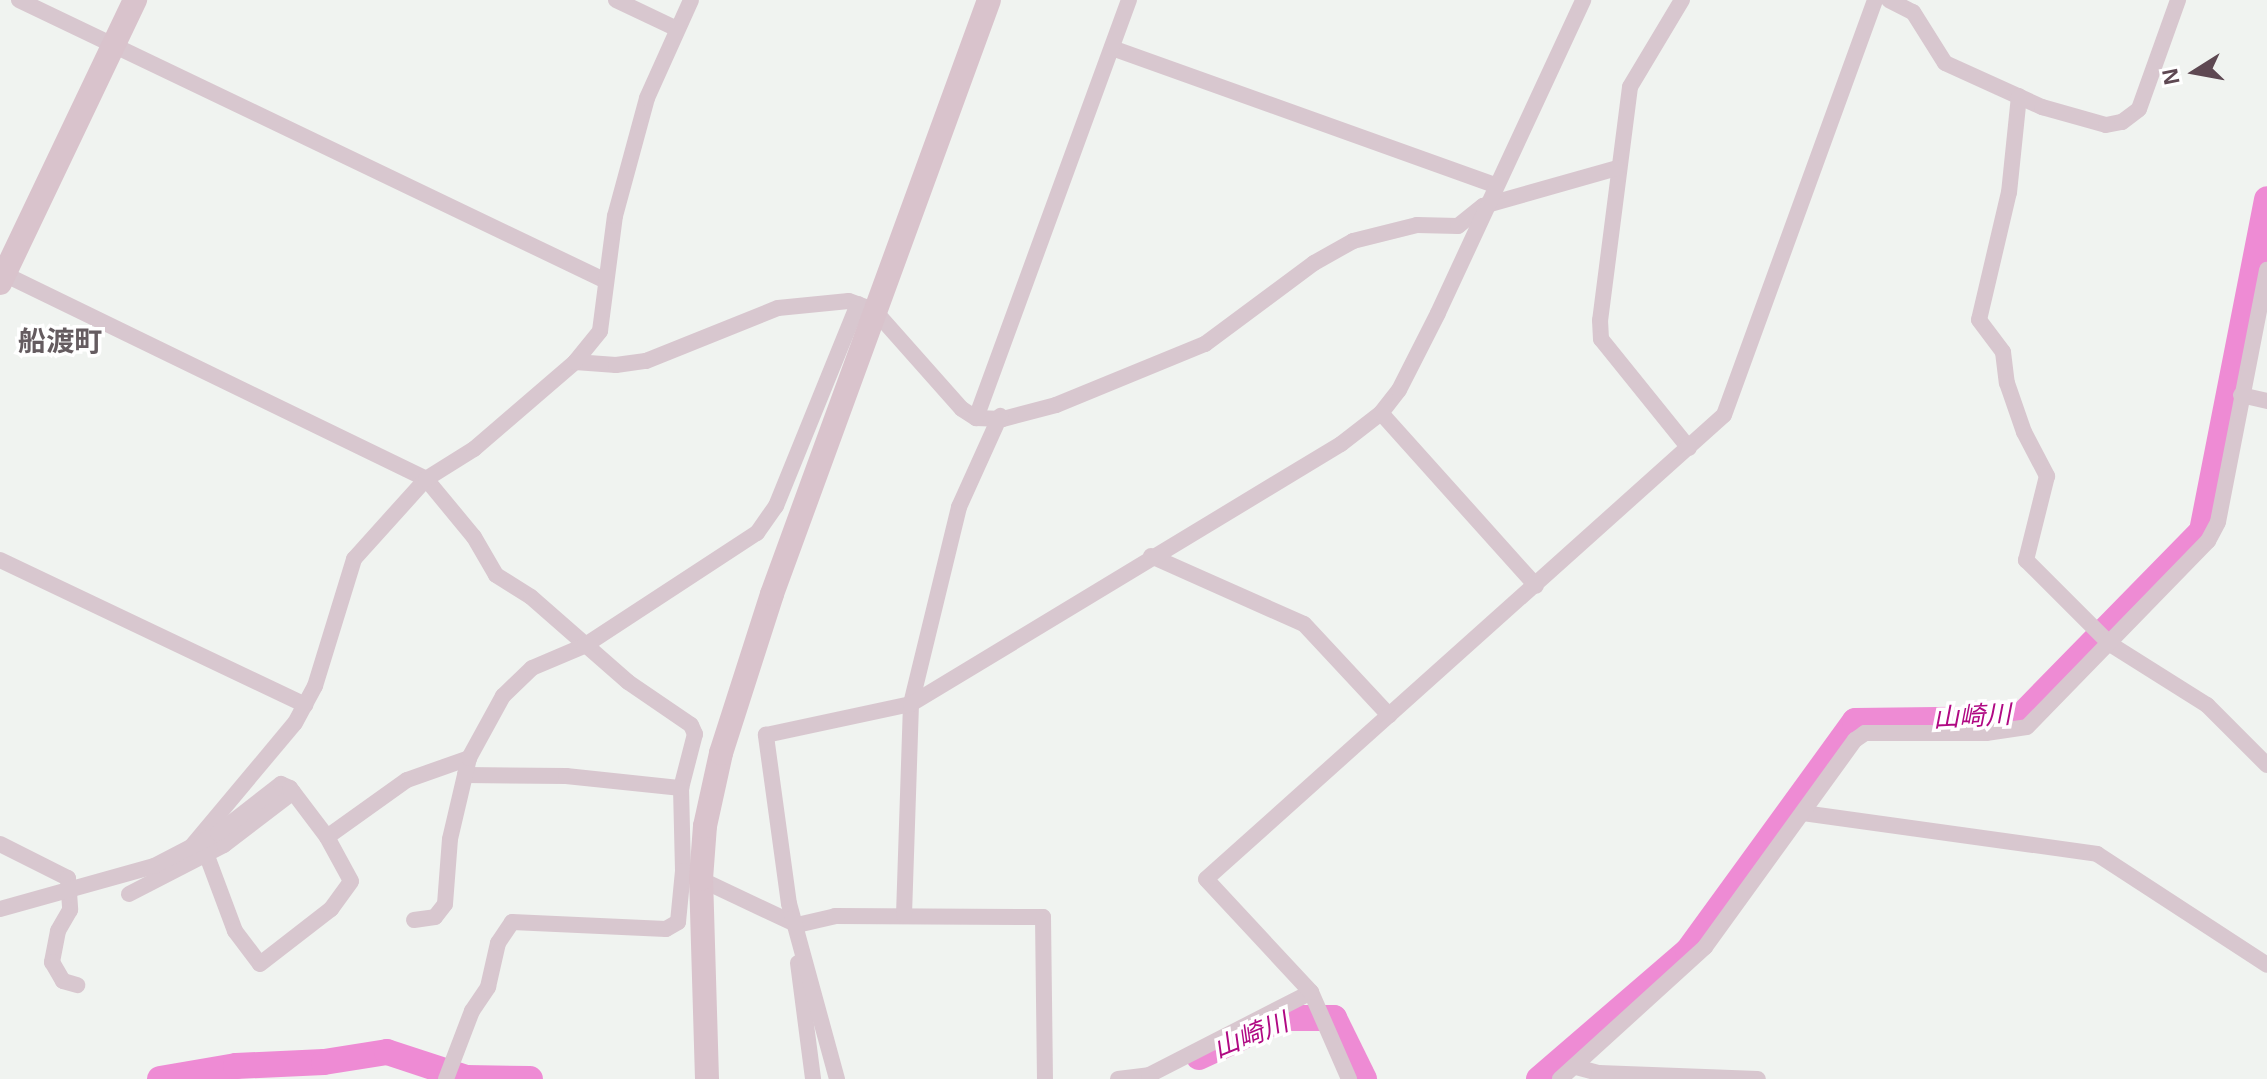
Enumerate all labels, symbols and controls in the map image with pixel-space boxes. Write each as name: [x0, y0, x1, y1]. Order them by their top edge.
north arrow: [2155, 32, 2235, 112]
text: N: [2157, 66, 2185, 87]
district label: 船渡町: [18, 325, 102, 359]
water label: 山崎川: [1932, 699, 2012, 735]
water label: 山崎川: [1209, 1007, 1293, 1065]

